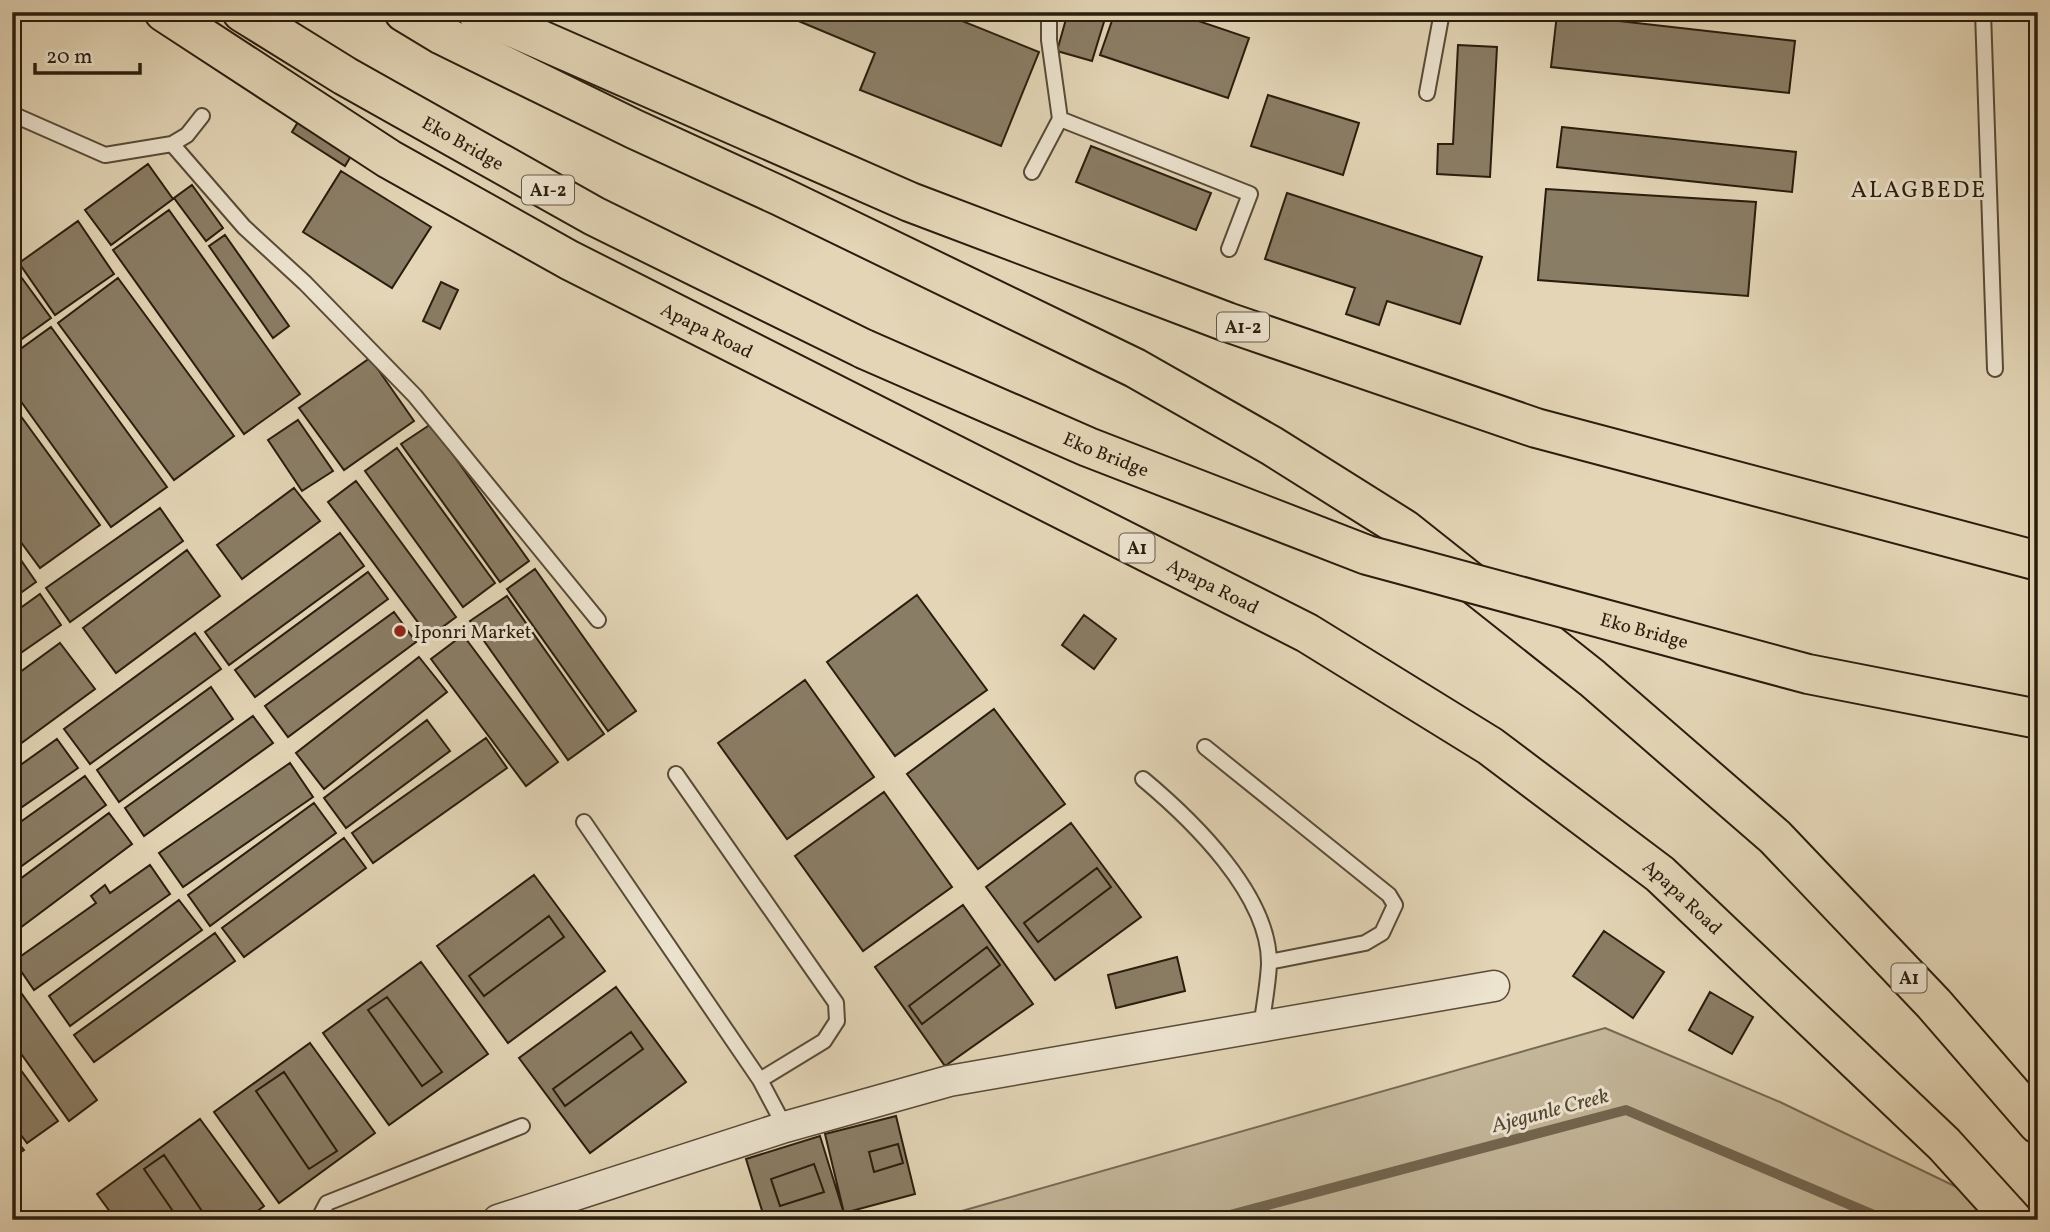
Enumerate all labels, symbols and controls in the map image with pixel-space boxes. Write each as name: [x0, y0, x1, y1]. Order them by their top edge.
scale bar: [35, 32, 140, 76]
text: 20 m: [46, 43, 92, 72]
street label: Eko Bridge: [417, 111, 508, 178]
district label: ALAGBEDE: [1851, 175, 1987, 207]
road number: A1-2: [522, 176, 574, 204]
street label: Apapa Road: [656, 297, 757, 366]
road number: A1-2: [1217, 312, 1269, 342]
street label: Eko Bridge: [1058, 427, 1152, 484]
road number: A1: [1120, 534, 1154, 562]
street label: Apapa Road: [1162, 553, 1263, 622]
street label: Eko Bridge: [1597, 607, 1691, 656]
place label: Iponri Market: [414, 620, 532, 646]
marker: Iponri Market: [392, 623, 408, 639]
street label: Apapa Road: [1637, 854, 1727, 941]
road number: A1: [1892, 964, 1926, 993]
water label: Ajegunle Creek: [1488, 1082, 1612, 1141]

